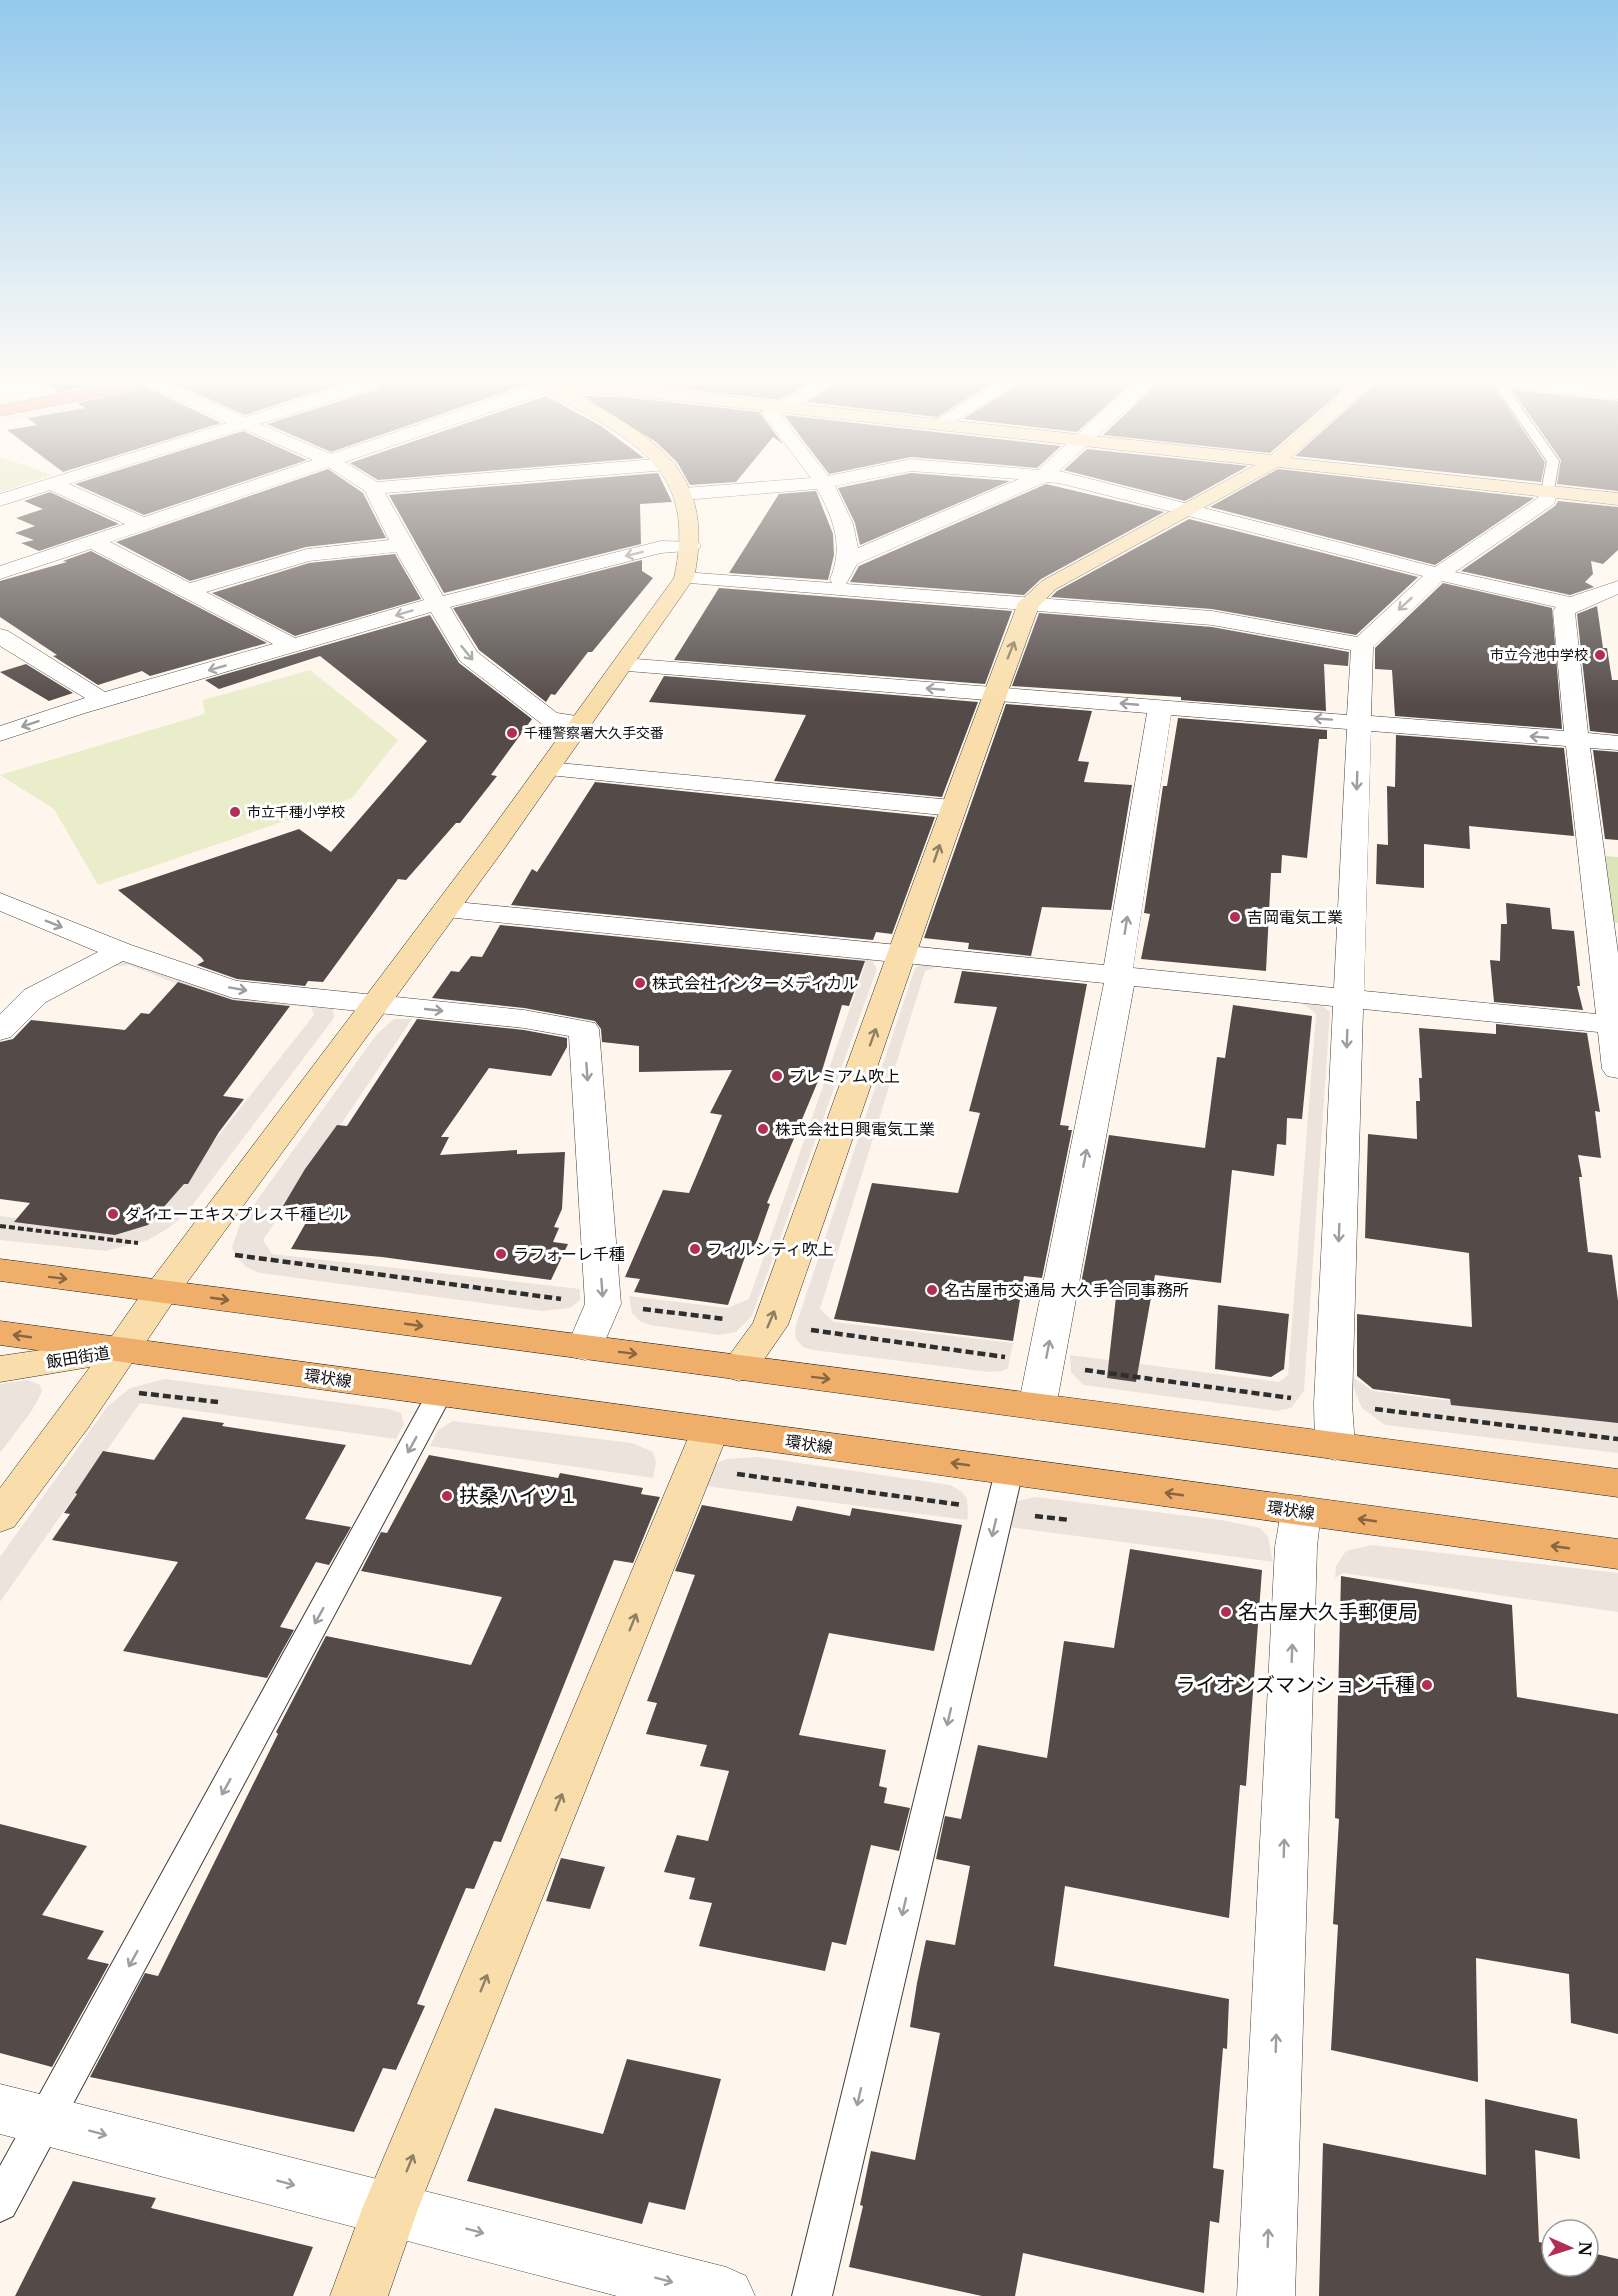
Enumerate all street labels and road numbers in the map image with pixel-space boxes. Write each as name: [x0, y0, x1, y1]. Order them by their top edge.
street label: 飯田街道: [45, 1342, 111, 1372]
street label: 環状線: [303, 1365, 353, 1391]
street label: 環状線: [784, 1431, 834, 1457]
street label: 環状線: [1266, 1497, 1316, 1523]

